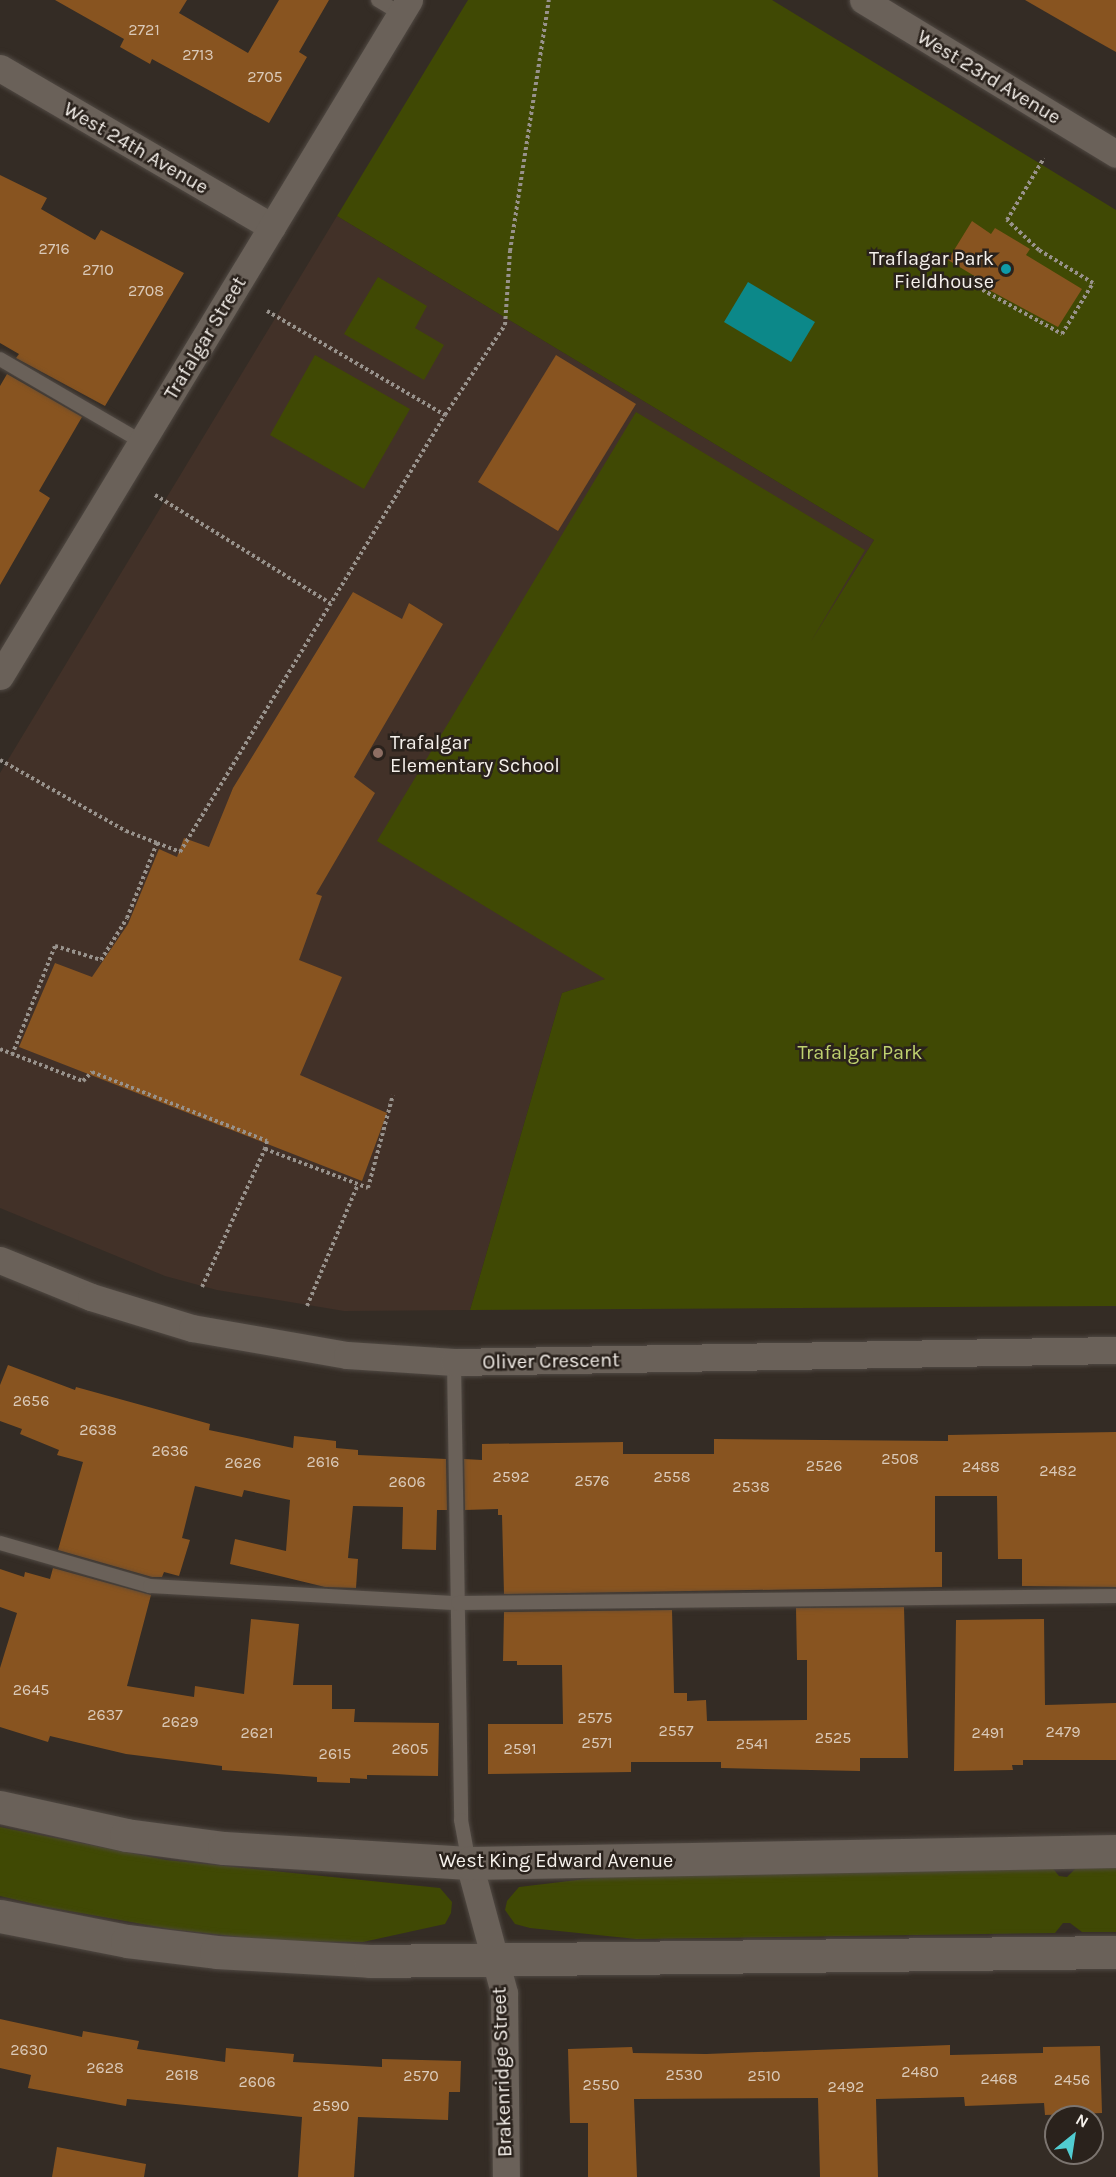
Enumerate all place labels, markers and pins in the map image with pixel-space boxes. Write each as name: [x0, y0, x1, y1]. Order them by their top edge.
place label: Traflagar Park Fieldhouse: [869, 246, 994, 293]
marker: Traflagar Park Fieldhouse: [999, 262, 1013, 276]
place label: Trafalgar Elementary School: [390, 730, 560, 777]
marker: Trafalgar Elementary School: [371, 746, 385, 760]

